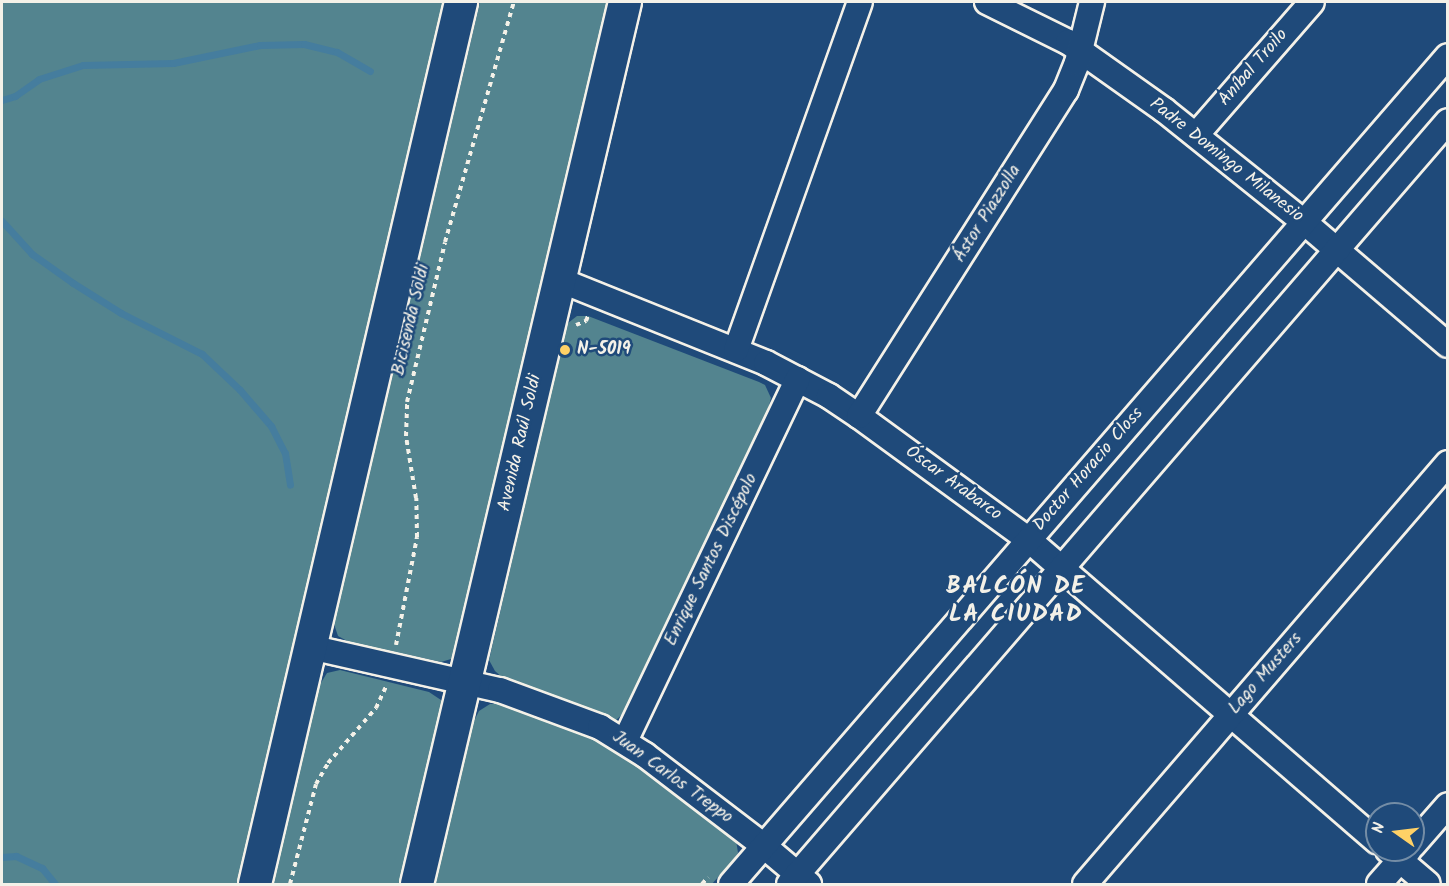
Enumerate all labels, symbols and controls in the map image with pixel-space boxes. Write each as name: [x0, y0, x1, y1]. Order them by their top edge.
street label: Aníbal Troilo: [1215, 25, 1293, 111]
street label: Padre Domingo Milanesio: [1145, 94, 1307, 228]
street label: Ástor Piazzolla: [950, 161, 1026, 267]
street label: Bicisenda Soldi: [389, 262, 435, 378]
place label: N-5019: [577, 339, 631, 361]
marker: N-5019: [558, 343, 572, 357]
street label: Avenida Raúl Soldi: [495, 372, 547, 514]
street label: Doctor Horacio Closs: [1029, 404, 1149, 536]
street label: Óscar Arabarco: [901, 442, 1005, 526]
street label: Enrique Santos Discépolo: [661, 470, 763, 650]
district label: BALCÓN DE LA CIUDAD: [946, 573, 1086, 629]
street label: Lago Musters: [1225, 629, 1307, 719]
street label: Juan Carlos Treppo: [607, 727, 737, 829]
north arrow: [1365, 802, 1425, 862]
text: N: [1366, 820, 1392, 836]

